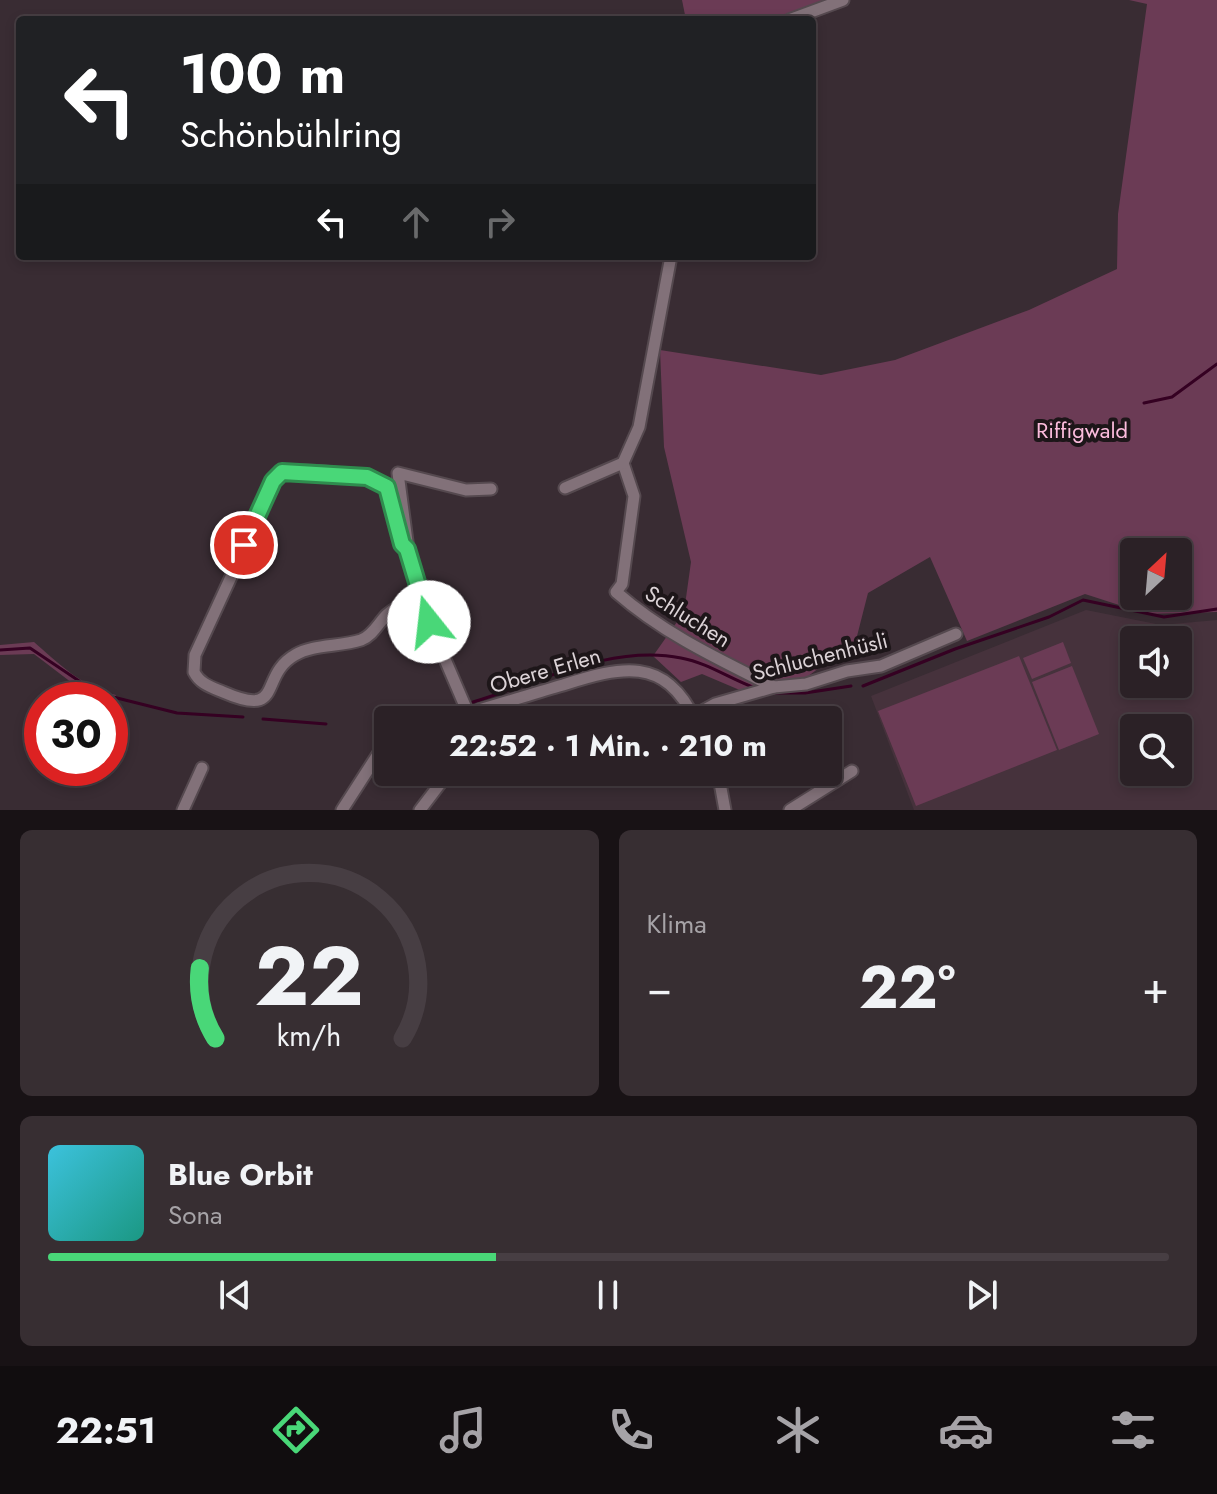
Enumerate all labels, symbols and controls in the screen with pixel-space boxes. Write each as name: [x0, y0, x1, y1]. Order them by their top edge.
text: 100 m: [180, 33, 345, 114]
icon: left: [48, 48, 152, 152]
text: Schönbühlring: [180, 108, 402, 160]
icon: left: [310, 200, 354, 244]
icon: ahead: [394, 200, 438, 244]
icon: right: [478, 200, 522, 244]
park label: Riffigwald: [1036, 414, 1128, 446]
pin: [210, 511, 278, 579]
icon: arrive: [222, 523, 266, 567]
north arrow: [1120, 538, 1192, 610]
map controls: [1120, 538, 1192, 786]
street label: Schluchen: [639, 577, 737, 655]
position arrow: [387, 580, 471, 664]
street label: Schluchenhüsli: [749, 624, 891, 688]
button: sound: [1120, 626, 1192, 698]
street label: Obere Erlen: [486, 639, 604, 701]
speed limit sign: 30: [24, 682, 128, 786]
button: search: [1120, 714, 1192, 786]
text: 22:52 · 1 Min. · 210 m: [449, 724, 767, 767]
text: Klima: [647, 905, 707, 943]
text: 22: [255, 916, 364, 1036]
text: 22°: [859, 944, 955, 1031]
text: −: [647, 956, 672, 1020]
text: +: [1142, 956, 1169, 1020]
text: km/h: [277, 1015, 342, 1057]
text: Blue Orbit: [168, 1153, 313, 1196]
text: Sona: [168, 1196, 223, 1234]
icon: previous: [213, 1273, 257, 1317]
icon: pause: [586, 1273, 630, 1317]
icon: next: [960, 1273, 1004, 1317]
icon: directions: [268, 1402, 324, 1458]
icon: music: [435, 1402, 491, 1458]
icon: phone: [603, 1402, 659, 1458]
icon: climate: [770, 1402, 826, 1458]
icon: car: [938, 1402, 994, 1458]
icon: filters: [1105, 1402, 1161, 1458]
text: 22:51: [56, 1404, 156, 1456]

